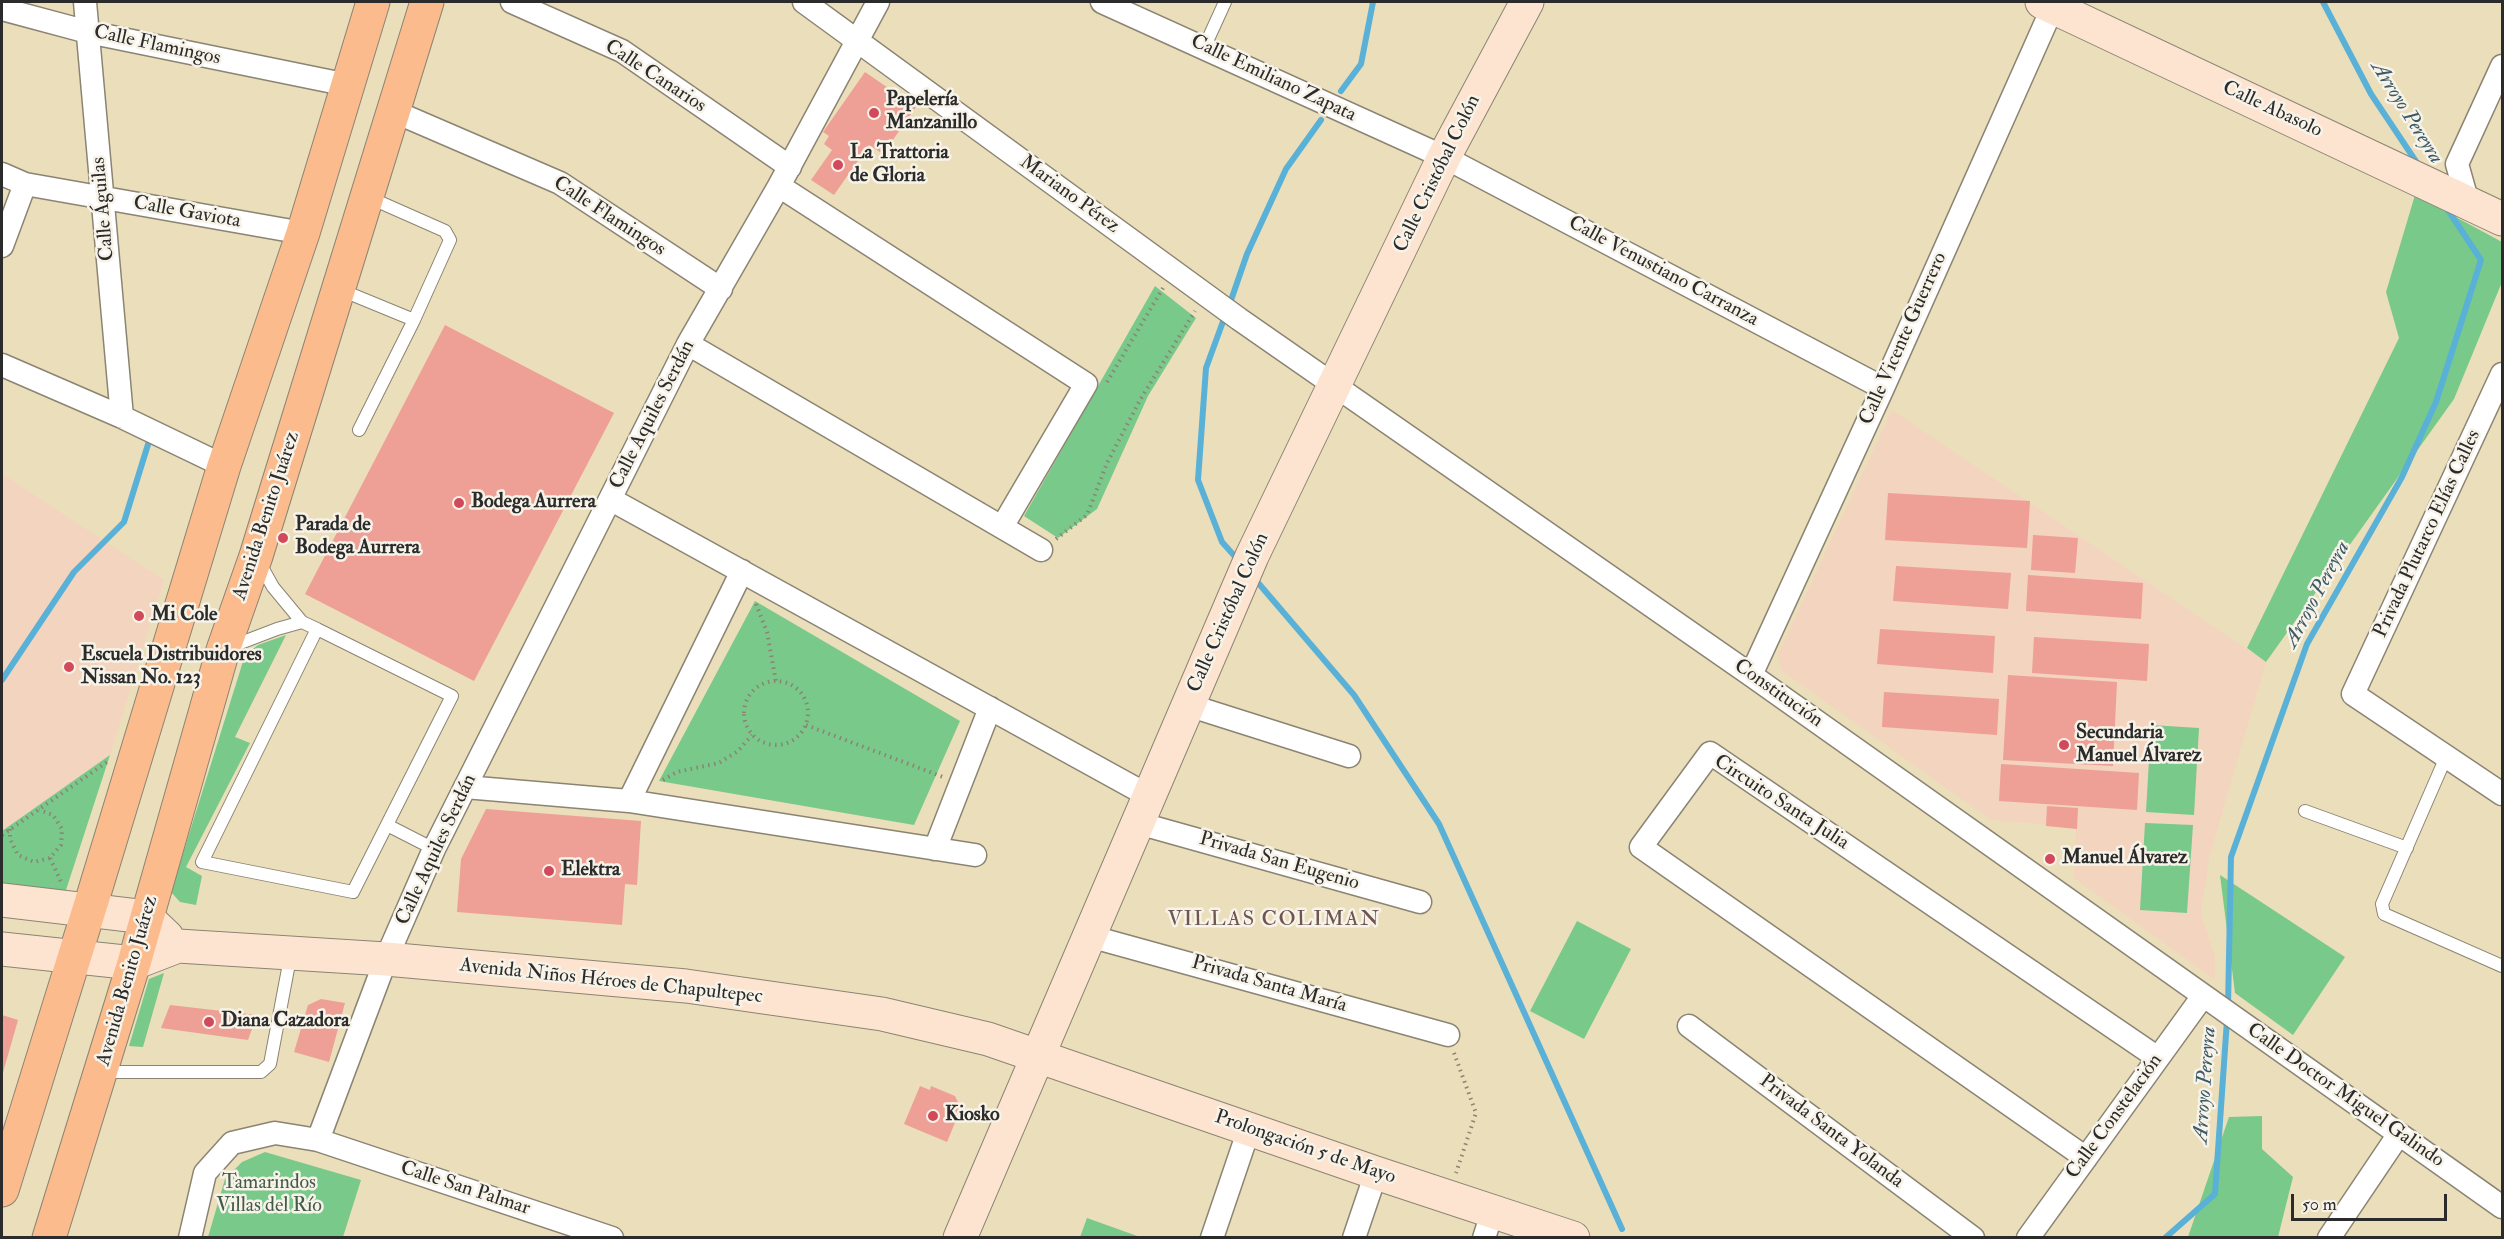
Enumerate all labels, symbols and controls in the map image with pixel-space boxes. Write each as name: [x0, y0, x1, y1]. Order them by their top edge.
street label: Calle Flamingos: [91, 21, 223, 71]
street label: Calle Emiliano Zapata: [1186, 30, 1360, 128]
street label: Calle Canarios: [600, 35, 710, 119]
water label: Arroyo Pereyra: [2364, 57, 2448, 169]
street label: Calle Abasolo: [2218, 76, 2326, 144]
place label: Papelería Manzanillo: [886, 89, 977, 136]
street label: Calle Cristóbal Colón: [1389, 91, 1487, 257]
marker: Papelería Manzanillo: [867, 106, 881, 120]
place label: La Trattoria de Gloria: [850, 142, 949, 189]
street label: Mariano Pérez: [1014, 151, 1124, 239]
street label: Calle Águilas: [88, 156, 120, 262]
marker: La Trattoria de Gloria: [831, 158, 845, 172]
street label: Calle Flamingos: [548, 172, 670, 262]
street label: Calle Gaviota: [132, 192, 242, 234]
street label: Calle Venustiano Carranza: [1564, 212, 1762, 332]
street label: Calle Vicente Guerrero: [1855, 249, 1953, 429]
street label: Calle Aquiles Serdán: [605, 337, 701, 493]
street label: Privada Plutarco Elías Calles: [2369, 426, 2487, 642]
street label: Avenida Benito Juárez: [228, 429, 306, 603]
place label: Bodega Aurrera: [471, 491, 596, 515]
marker: Bodega Aurrera: [452, 496, 466, 510]
place label: Parada de Bodega Aurrera: [295, 514, 420, 561]
street label: Calle Cristóbal Colón: [1183, 529, 1275, 697]
marker: Parada de Bodega Aurrera: [276, 531, 290, 545]
water label: Arroyo Pereyra: [2279, 538, 2357, 652]
place label: Mi Cole: [151, 604, 217, 628]
marker: Mi Cole: [132, 609, 146, 623]
place label: Escuela Distribuidores Nissan No. 123: [81, 644, 262, 691]
street label: Constitución: [1729, 655, 1827, 733]
marker: Escuela Distribuidores Nissan No. 123: [62, 660, 76, 674]
place label: Secundaria Manuel Álvarez: [2076, 722, 2202, 769]
marker: Secundaria Manuel Álvarez: [2057, 738, 2071, 752]
street label: Circuito Santa Julia: [1709, 750, 1853, 856]
street label: Calle Aquiles Serdán: [391, 771, 483, 929]
street label: Privada San Eugenio: [1196, 828, 1362, 896]
place label: Manuel Álvarez: [2062, 847, 2188, 871]
marker: Manuel Álvarez: [2043, 852, 2057, 866]
place label: Elektra: [561, 859, 620, 883]
marker: Elektra: [542, 864, 556, 878]
street label: Avenida Benito Juárez: [92, 893, 164, 1069]
district label: VILLAS COLIMAN: [1168, 907, 1380, 933]
street label: Privada Santa María: [1189, 951, 1349, 1019]
street label: Avenida Niños Héroes de Chapultepec: [458, 954, 764, 1010]
place label: Diana Cazadora: [221, 1010, 349, 1034]
marker: Diana Cazadora: [202, 1015, 216, 1029]
street label: Calle Doctor Miguel Galindo: [2242, 1019, 2448, 1173]
water label: Arroyo Pereyra: [2189, 1026, 2223, 1144]
street label: Calle Constelación: [2062, 1050, 2168, 1184]
street label: Privada Santa Yolanda: [1754, 1070, 1908, 1194]
place label: Kiosko: [945, 1104, 1000, 1128]
street label: Prolongación 5 de Mayo: [1211, 1106, 1399, 1190]
marker: Kiosko: [926, 1109, 940, 1123]
street label: Calle San Palmar: [397, 1157, 533, 1221]
park label: Tamarindos Villas del Río: [216, 1172, 322, 1219]
scale bar: [2294, 1182, 2450, 1220]
text: 50 m: [2302, 1193, 2337, 1216]

